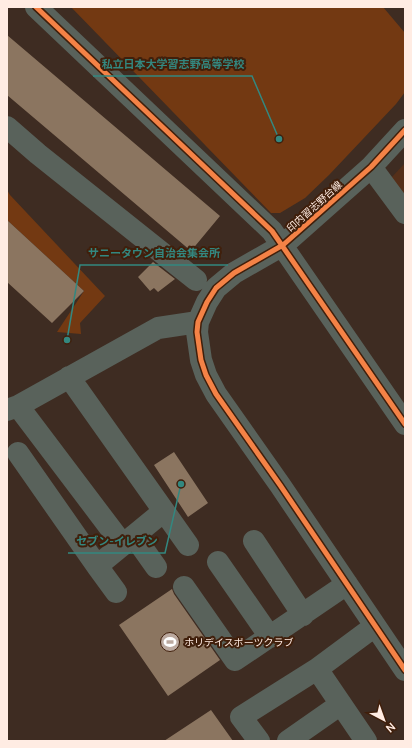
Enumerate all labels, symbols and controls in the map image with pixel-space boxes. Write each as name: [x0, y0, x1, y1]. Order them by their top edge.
callout: 私立日本大学習志野高等学校: [93, 53, 252, 76]
text: 私立日本大学習志野高等学校: [102, 56, 245, 71]
street label: 印内習志野台線: [283, 177, 345, 235]
callout: サニータウン自治会集会所: [80, 242, 228, 265]
text: サニータウン自治会集会所: [88, 245, 220, 260]
callout: セブン-イレブン: [68, 530, 165, 553]
text: セブン-イレブン: [76, 533, 158, 548]
sports icon: ホリデイスポーツクラブ: [159, 631, 181, 653]
place label: ホリデイスポーツクラブ: [184, 635, 294, 649]
north arrow: [364, 700, 404, 740]
text: N: [383, 720, 399, 736]

